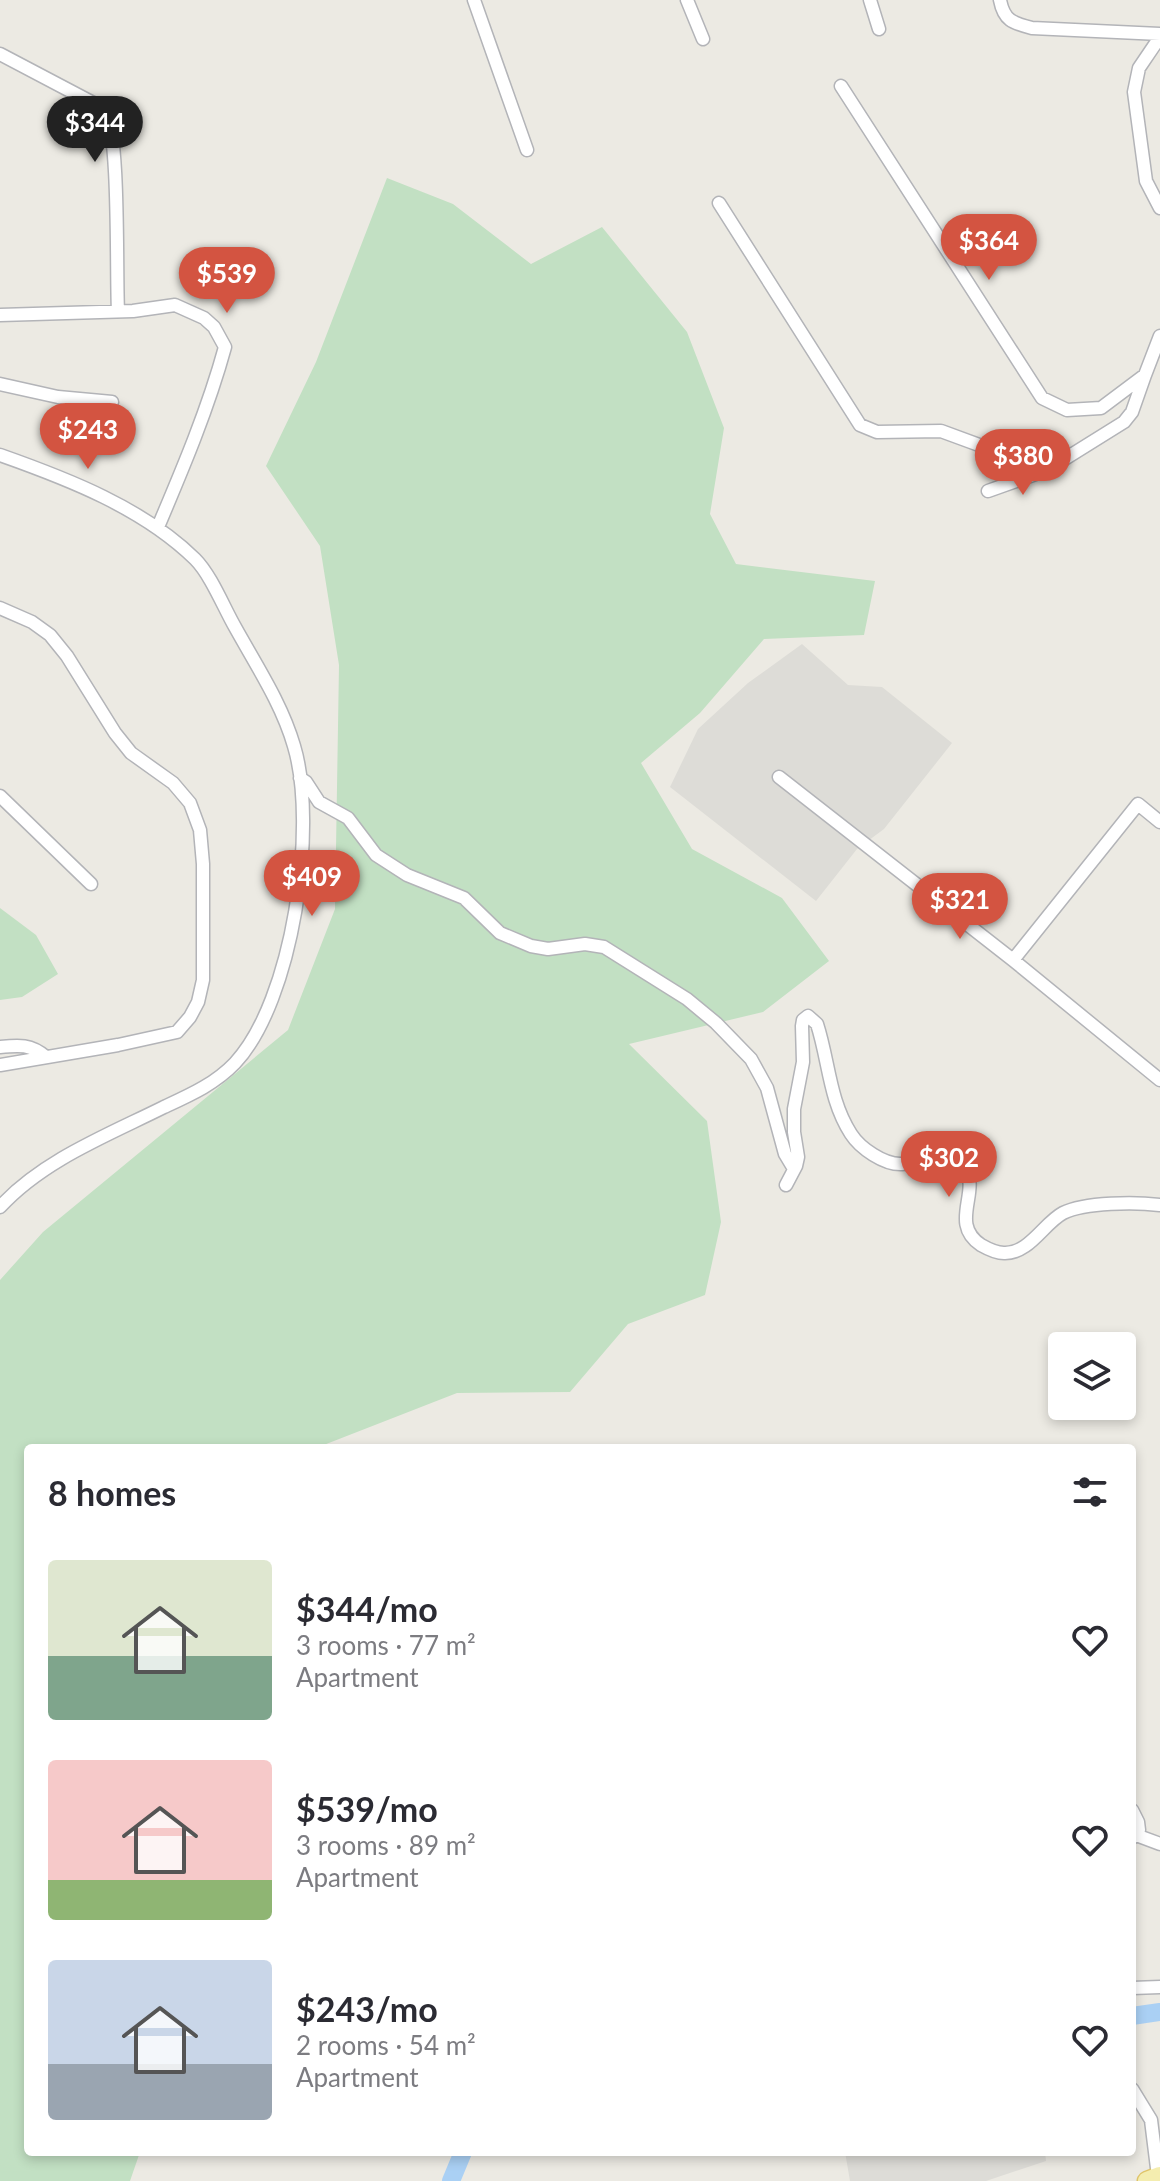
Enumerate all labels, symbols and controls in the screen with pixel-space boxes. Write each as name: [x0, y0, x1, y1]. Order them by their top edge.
pin: $344: [48, 96, 142, 164]
text: $344: [65, 106, 125, 138]
pin: $364: [942, 214, 1036, 282]
text: $364: [959, 224, 1019, 256]
pin: $539: [180, 247, 274, 315]
text: $539: [197, 257, 257, 289]
pin: $243: [41, 403, 135, 471]
text: $243: [58, 413, 118, 445]
pin: $380: [976, 429, 1070, 497]
text: $380: [993, 439, 1053, 471]
pin: $409: [265, 850, 359, 918]
text: $409: [282, 860, 342, 892]
pin: $321: [913, 873, 1007, 941]
text: $321: [930, 883, 990, 915]
pin: $302: [902, 1131, 996, 1199]
text: $302: [919, 1141, 979, 1173]
map controls: [1048, 1332, 1136, 1420]
button: layers: [1048, 1332, 1136, 1420]
icon: filters: [1068, 1470, 1112, 1514]
text: 8 homes: [48, 1472, 176, 1513]
text: $344/mo: [296, 1588, 438, 1629]
icon: home: [112, 1592, 208, 1688]
icon: heart: [1068, 1618, 1112, 1662]
text: 3 rooms · 77 m²: [296, 1629, 476, 1661]
text: Apartment: [296, 1661, 419, 1693]
text: $539/mo: [296, 1788, 438, 1829]
icon: home: [112, 1792, 208, 1888]
icon: heart: [1068, 1818, 1112, 1862]
text: 3 rooms · 89 m²: [296, 1829, 476, 1861]
text: Apartment: [296, 1861, 419, 1893]
text: $243/mo: [296, 1988, 438, 2029]
icon: home: [112, 1992, 208, 2088]
icon: heart: [1068, 2018, 1112, 2062]
text: 2 rooms · 54 m²: [296, 2029, 476, 2061]
text: Apartment: [296, 2061, 419, 2093]

